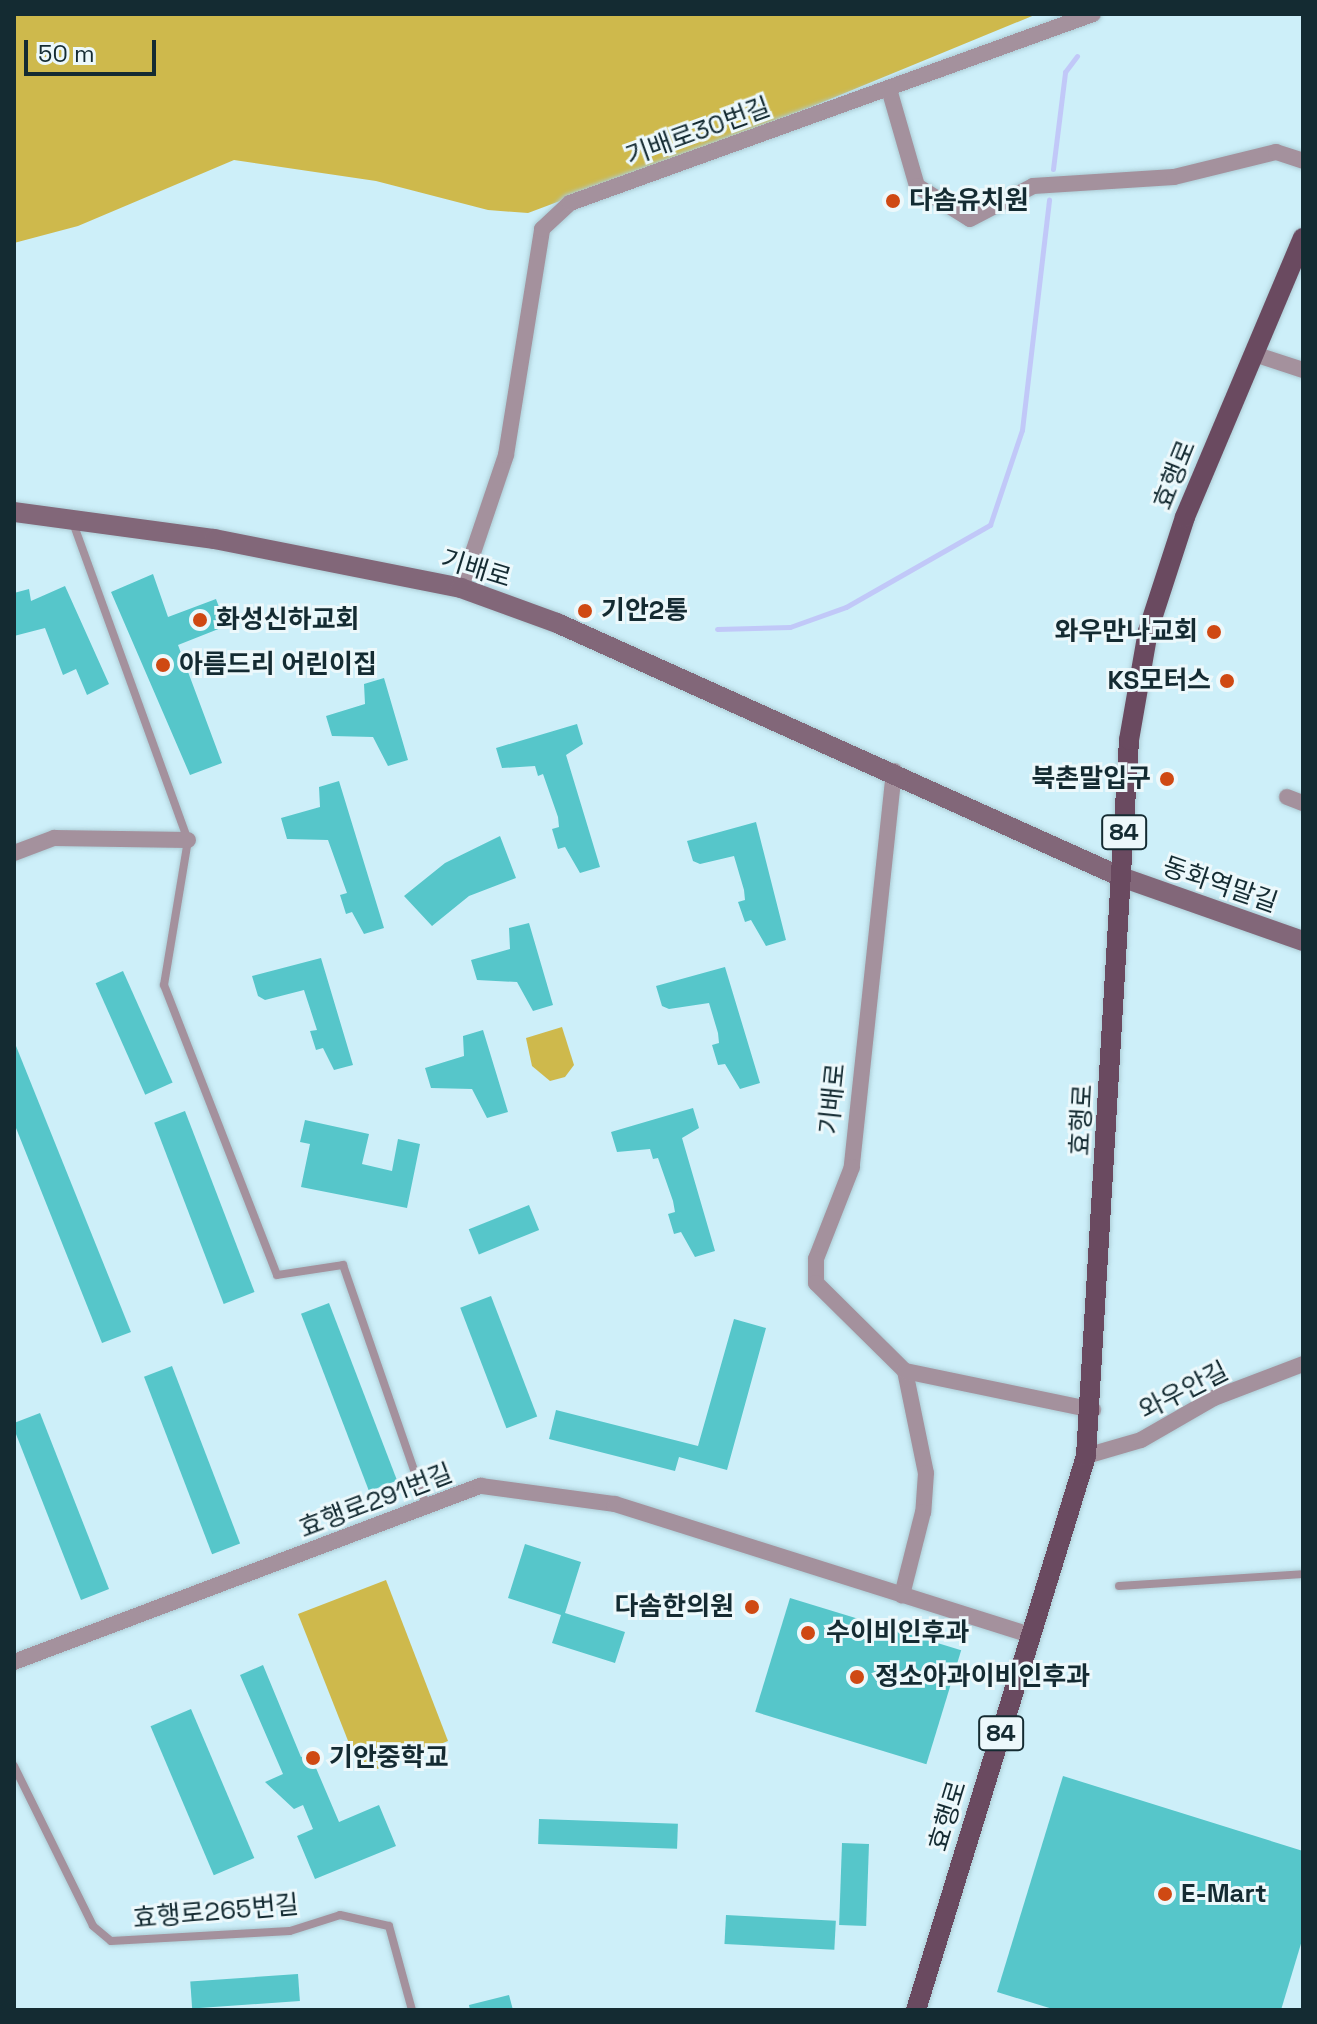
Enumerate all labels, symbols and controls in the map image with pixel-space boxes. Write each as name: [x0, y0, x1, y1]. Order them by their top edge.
scale bar: [28, 24, 160, 74]
text: 50 m: [38, 38, 95, 69]
street label: 기배로30번길: [621, 91, 775, 173]
place label: 다솜유치원: [909, 185, 1029, 217]
marker: 다솜유치원: [884, 192, 902, 210]
street label: 효행로: [1147, 436, 1203, 514]
street label: 기배로: [437, 544, 515, 594]
place label: 기안2통: [601, 595, 688, 627]
marker: 기안2통: [576, 602, 594, 620]
place label: 화성신하교회: [216, 604, 360, 636]
marker: 화성신하교회: [191, 611, 209, 629]
place label: 와우만나교회: [1054, 616, 1198, 648]
marker: 와우만나교회: [1205, 623, 1223, 641]
place label: 아름드리 어린이집: [179, 649, 377, 681]
marker: 아름드리 어린이집: [154, 656, 172, 674]
place label: KS모터스: [1107, 665, 1211, 697]
marker: KS모터스: [1218, 672, 1236, 690]
place label: 북촌말입구: [1031, 763, 1151, 795]
marker: 북촌말입구: [1158, 770, 1176, 788]
road number: 84: [1100, 812, 1148, 852]
street label: 동화역말길: [1158, 851, 1282, 919]
street label: 기배로: [814, 1062, 852, 1136]
street label: 효행로: [1065, 1083, 1099, 1157]
street label: 와우안길: [1134, 1355, 1234, 1427]
street label: 효행로291번길: [295, 1457, 457, 1545]
place label: 다솜한의원: [614, 1591, 734, 1623]
marker: 다솜한의원: [741, 1596, 763, 1618]
place label: 수이비인후과: [826, 1617, 970, 1649]
marker: 수이비인후과: [797, 1622, 819, 1644]
place label: 정소아과이비인후과: [875, 1661, 1090, 1693]
marker: 정소아과이비인후과: [846, 1666, 868, 1688]
road number: 84: [977, 1713, 1025, 1753]
place label: 기안중학교: [329, 1742, 449, 1774]
marker: 기안중학교: [304, 1749, 322, 1767]
street label: 효행로: [923, 1777, 973, 1855]
place label: E-Mart: [1181, 1878, 1267, 1910]
marker: E-Mart: [1156, 1885, 1174, 1903]
street label: 효행로265번길: [132, 1889, 300, 1935]

